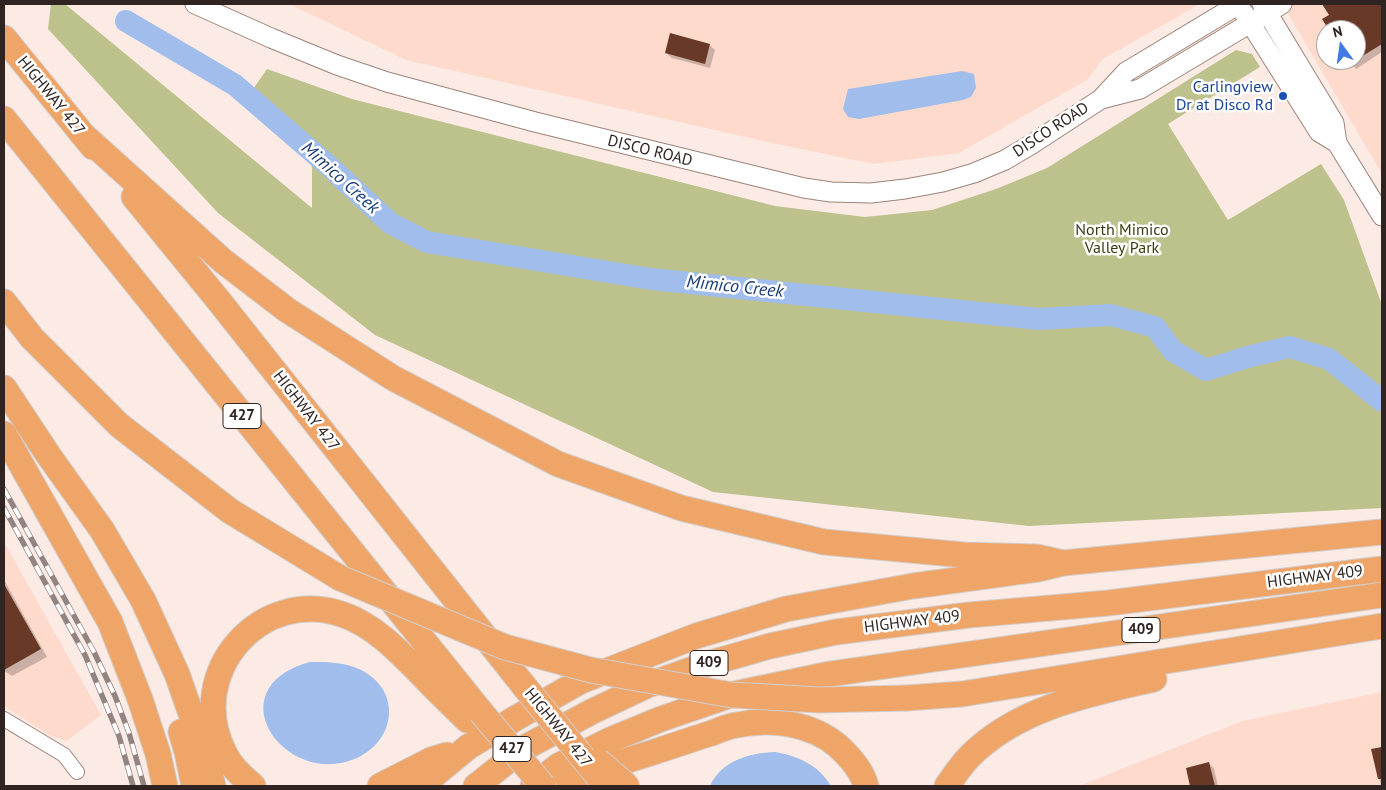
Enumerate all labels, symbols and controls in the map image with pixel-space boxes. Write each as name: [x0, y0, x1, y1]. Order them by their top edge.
north arrow: [1316, 20, 1366, 70]
text: N: [1331, 22, 1344, 41]
street label: HIGHWAY 427: [13, 53, 89, 139]
place label: Carlingview Dr at Disco Rd: [1176, 77, 1273, 115]
marker: Carlingview Dr at Disco Rd: [1277, 90, 1289, 102]
street label: DISCO ROAD: [1009, 98, 1093, 162]
street label: DISCO ROAD: [606, 131, 694, 171]
water label: Mimico Creek: [297, 137, 383, 219]
park label: North Mimico Valley Park: [1075, 220, 1169, 258]
water label: Mimico Creek: [685, 271, 785, 303]
street label: HIGHWAY 427: [269, 367, 343, 455]
road number: 427: [223, 404, 261, 428]
street label: HIGHWAY 409: [1266, 562, 1364, 592]
street label: HIGHWAY 409: [863, 607, 961, 637]
road number: 409: [1122, 618, 1160, 642]
road number: 409: [690, 650, 728, 676]
street label: HIGHWAY 427: [520, 685, 596, 771]
road number: 427: [493, 736, 531, 762]

